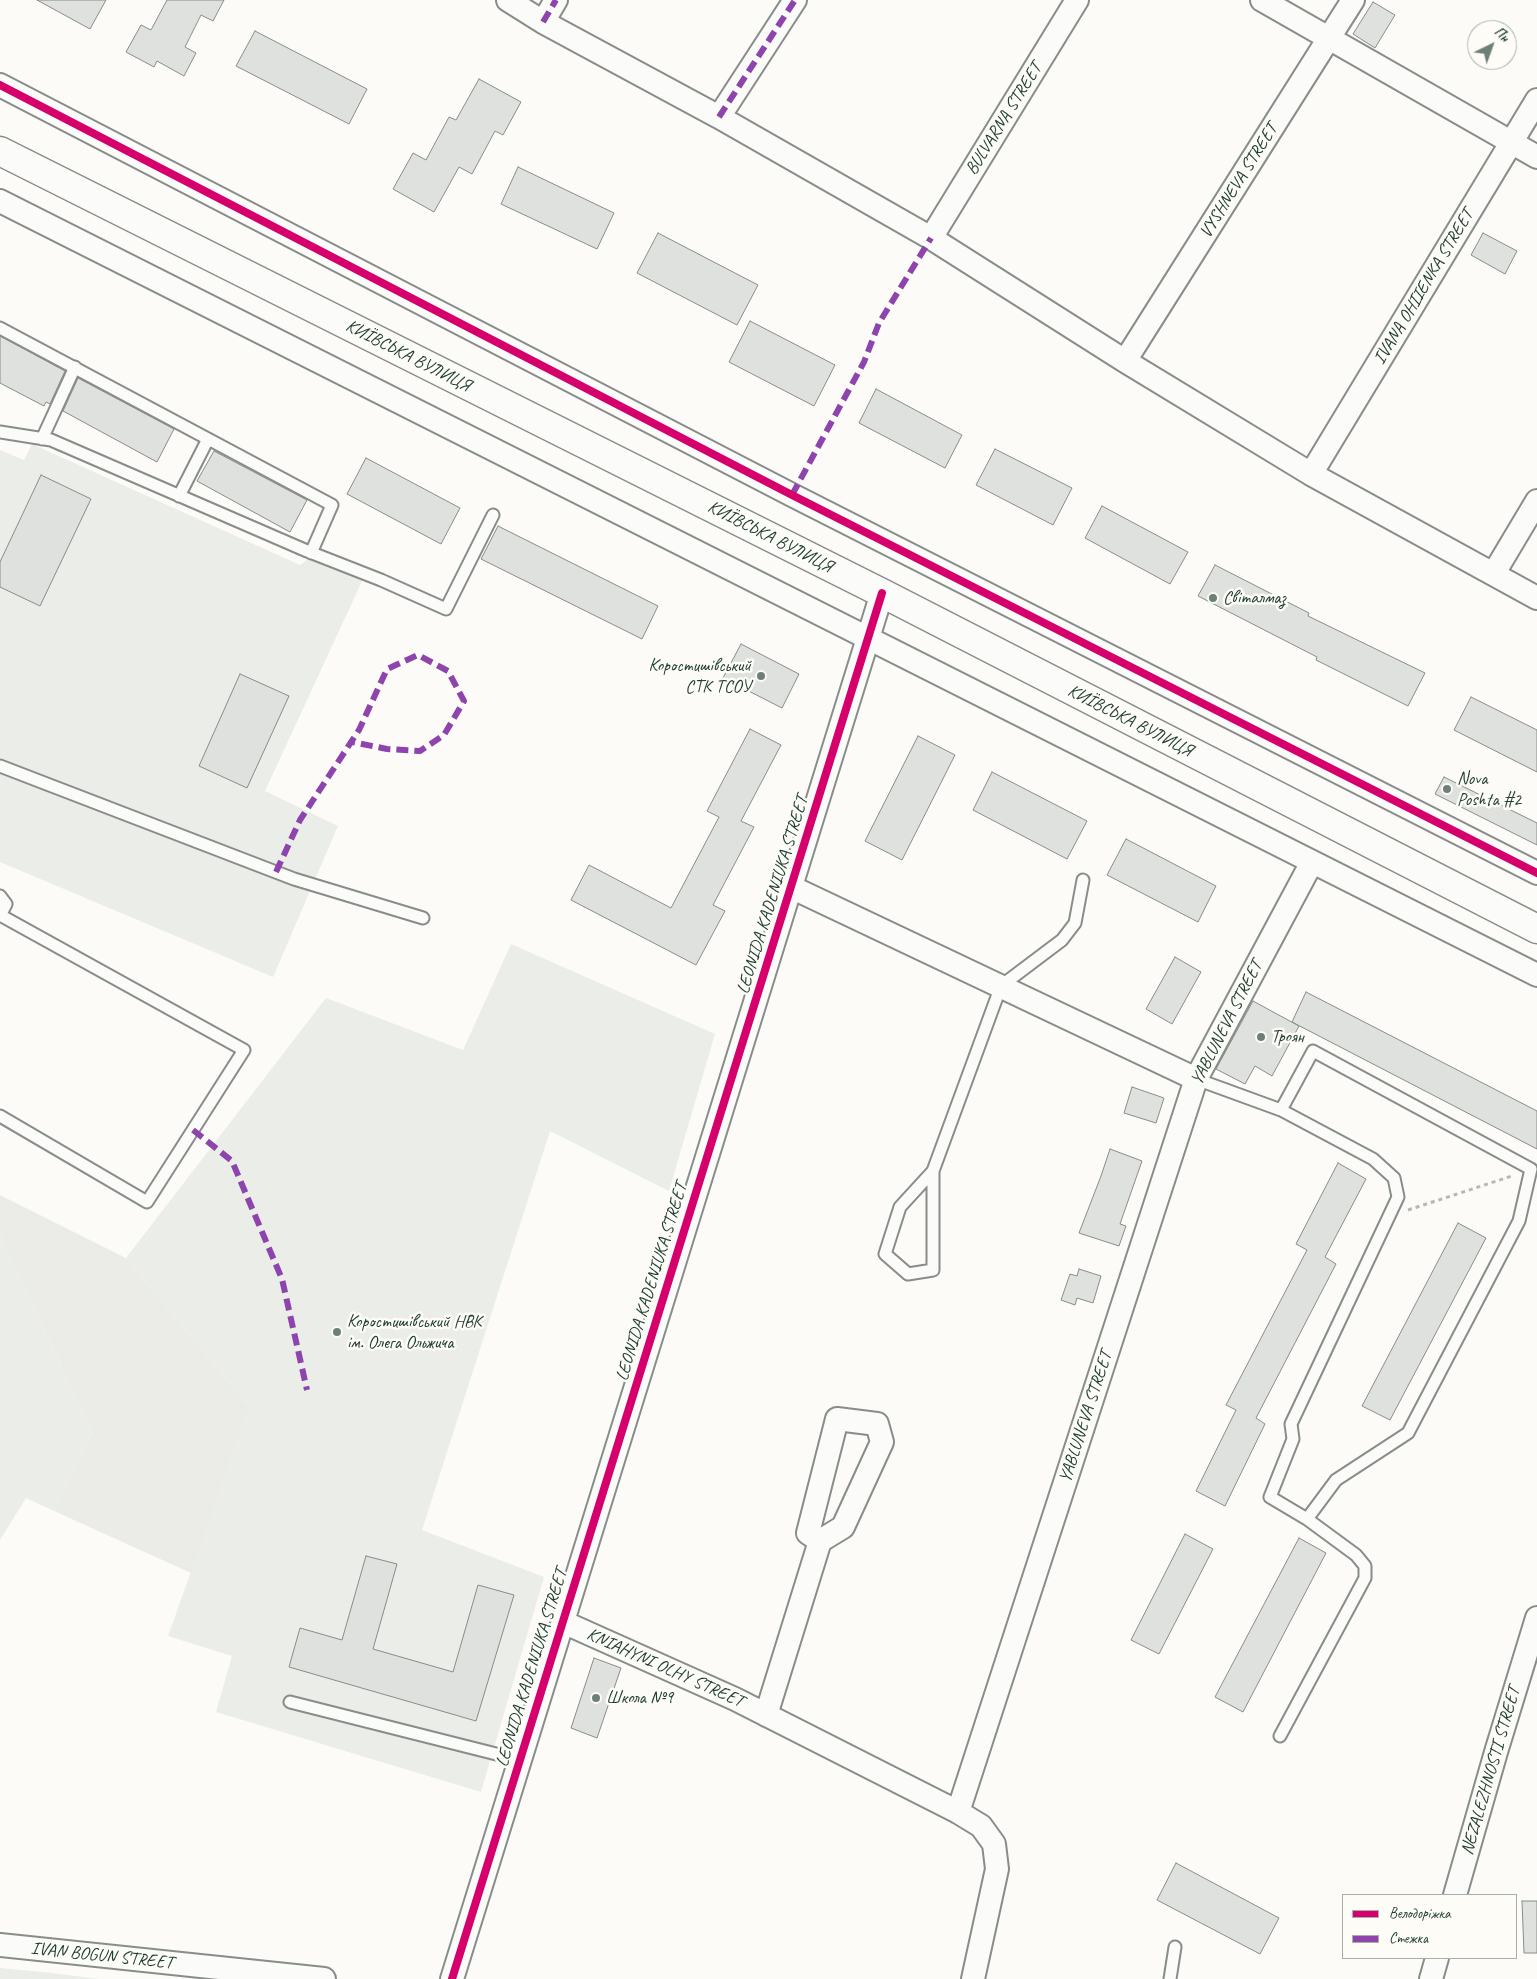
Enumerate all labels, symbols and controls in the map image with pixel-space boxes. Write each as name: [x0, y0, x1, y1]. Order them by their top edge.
north arrow: [1467, 20, 1517, 70]
text: Пн: [1491, 23, 1513, 45]
street label: BULVARNA STREET: [961, 59, 1047, 179]
street label: VYSHNEVA STREET: [1195, 120, 1283, 242]
street label: IVANA OHIIENKA STREET: [1369, 206, 1479, 368]
street label: КИЇВСЬКА ВУЛИЦЯ: [342, 315, 474, 397]
street label: КИЇВСЬКА ВУЛИЦЯ: [704, 496, 836, 578]
place label: Світалмаз: [1223, 587, 1285, 609]
marker: Світалмаз: [1207, 592, 1219, 604]
place label: Коростишівський СТК ТСОУ: [649, 655, 751, 698]
marker: Коростишівський СТК ТСОУ: [755, 670, 767, 682]
street label: КИЇВСЬКА ВУЛИЦЯ: [1064, 680, 1196, 762]
place label: Nova Poshta #2: [1457, 768, 1521, 811]
marker: Nova Poshta #2: [1441, 783, 1453, 795]
street label: LEONIDA KADENIUKA STREET: [733, 793, 813, 997]
street label: YABLUNEVA STREET: [1186, 957, 1268, 1089]
place label: Троян: [1271, 1026, 1304, 1048]
marker: Троян: [1255, 1031, 1267, 1043]
street label: LEONIDA KADENIUKA STREET: [612, 1180, 692, 1384]
place label: Коростишівський НВК ім. Олега Ольжича: [347, 1311, 481, 1354]
marker: Коростишівський НВК ім. Олега Ольжича: [331, 1326, 343, 1338]
street label: YABLUNEVA STREET: [1055, 1349, 1117, 1485]
street label: LEONIDA KADENIUKA STREET: [492, 1566, 572, 1770]
street label: KNIAHYNI OLHY STREET: [583, 1624, 747, 1712]
street label: NEZALEZHNOSTI STREET: [1457, 1685, 1525, 1857]
place label: Школа №9: [606, 1687, 673, 1709]
marker: Школа №9: [590, 1692, 602, 1704]
legend: [1342, 1894, 1517, 1959]
text: Велодоріжка: [1389, 1904, 1450, 1923]
text: Стежка: [1389, 1929, 1428, 1948]
street label: IVAN BOGUN STREET: [30, 1938, 174, 1974]

